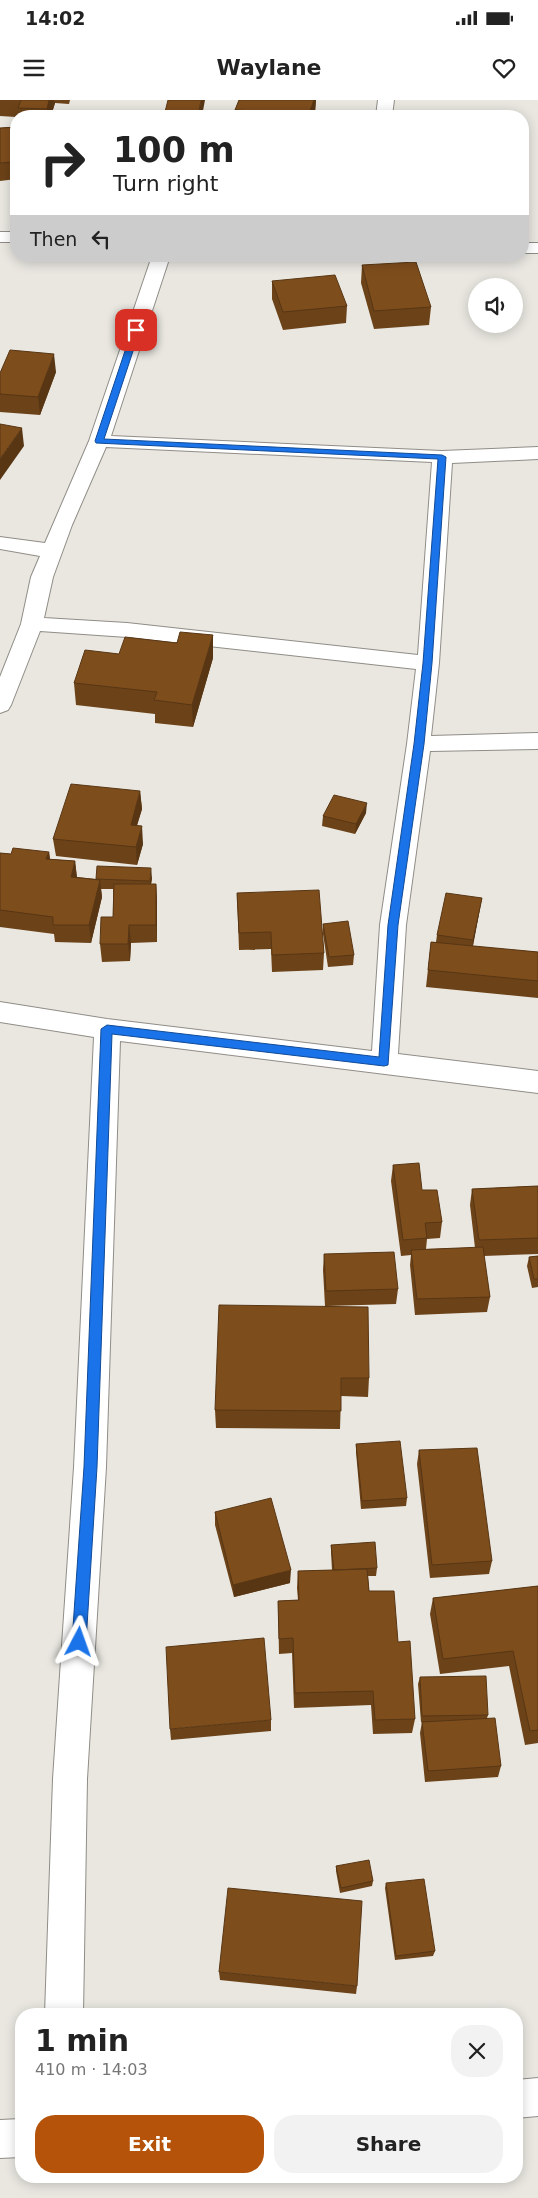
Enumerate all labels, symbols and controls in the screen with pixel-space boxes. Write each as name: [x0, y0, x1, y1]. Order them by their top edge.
text: 14:02: [25, 7, 85, 29]
icon: menu: [20, 54, 48, 82]
icon: heart: [490, 54, 518, 82]
text: Waylane: [217, 55, 321, 80]
icon: right: [30, 130, 95, 195]
text: 100 m: [113, 130, 235, 170]
text: Turn right: [113, 171, 218, 196]
icon: left: [87, 225, 115, 253]
text: Then: [30, 228, 77, 250]
map controls: [468, 278, 523, 333]
button: sound: [468, 278, 523, 333]
pin: [115, 309, 157, 351]
icon: arrive: [122, 316, 150, 344]
position arrow: [52, 1615, 104, 1667]
text: 1 min: [35, 2023, 129, 2058]
button: close: [451, 2025, 503, 2077]
text: 410 m · 14:03: [35, 2060, 148, 2079]
button: Exit: [35, 2115, 264, 2173]
button: Share: [274, 2115, 503, 2173]

